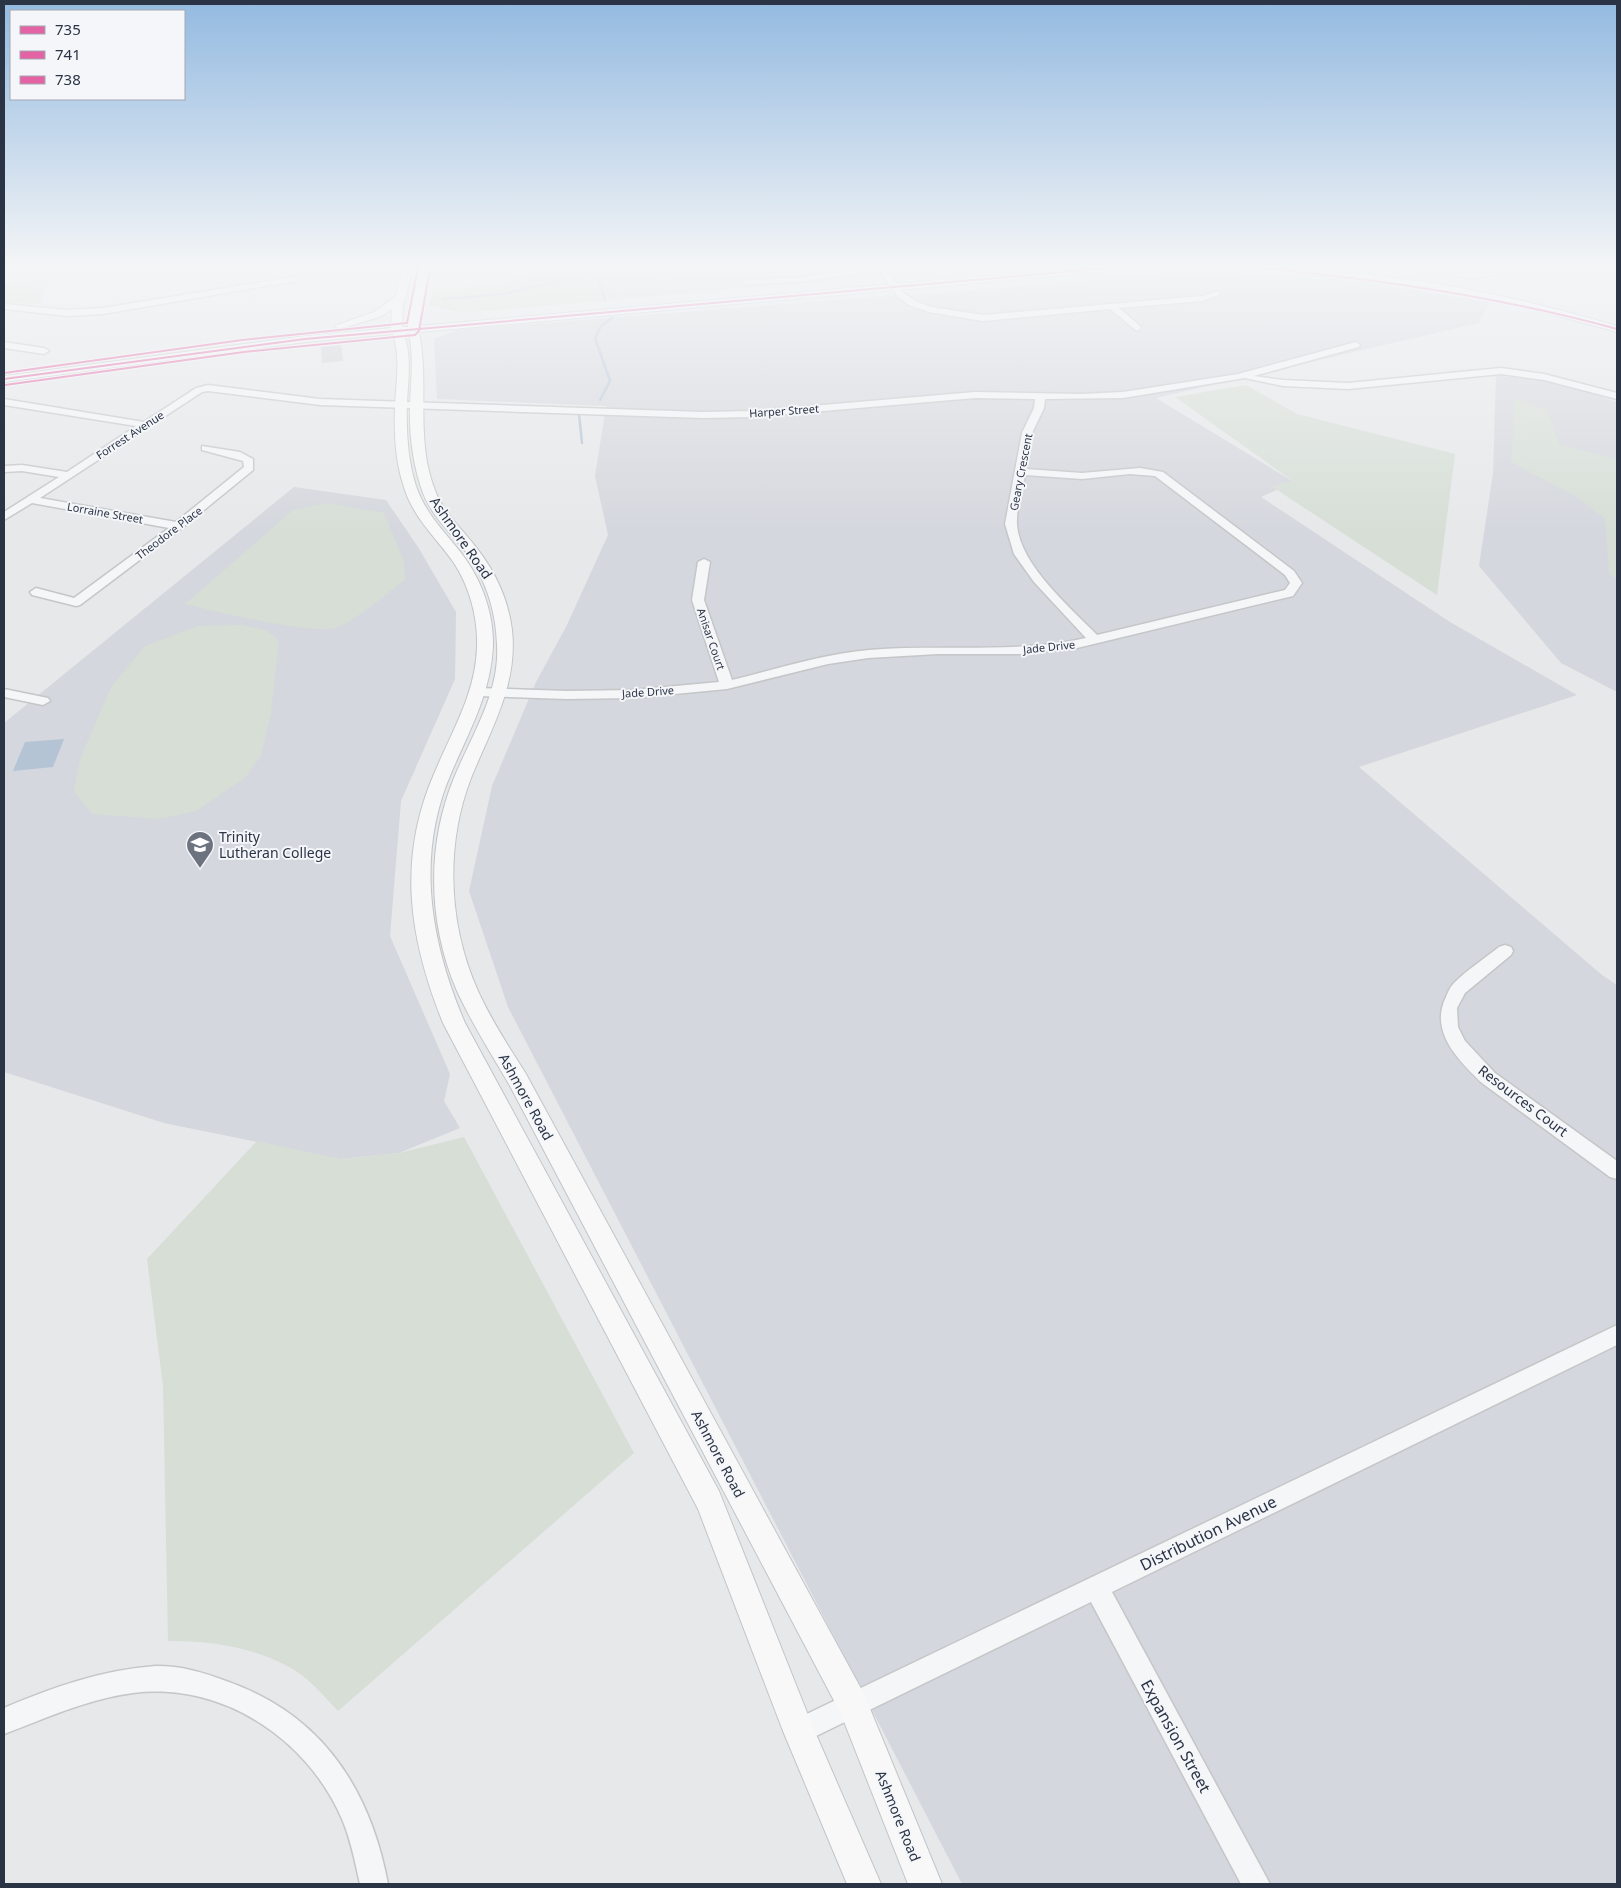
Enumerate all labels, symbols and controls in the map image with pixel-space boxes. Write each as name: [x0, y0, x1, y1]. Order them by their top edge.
legend: [10, 10, 185, 100]
text: 735: [55, 19, 81, 39]
text: 741: [55, 44, 81, 64]
text: 738: [55, 69, 81, 89]
street label: Harper Street: [749, 401, 819, 420]
street label: Forrest Avenue: [93, 407, 167, 462]
street label: Geary Crescent: [1006, 432, 1035, 512]
street label: Ashmore Road: [426, 493, 497, 583]
street label: Lorraine Street: [66, 498, 144, 527]
street label: Theodore Place: [132, 503, 205, 563]
street label: Anisar Court: [694, 606, 729, 672]
street label: Jade Drive: [1021, 636, 1076, 657]
street label: Jade Drive: [620, 682, 675, 701]
place label: Trinity Lutheran College: [219, 827, 331, 862]
school or university icon: Trinity Lutheran College: [185, 830, 215, 869]
street label: Ashmore Road: [495, 1050, 558, 1144]
street label: Resources Court: [1475, 1061, 1572, 1141]
street label: Ashmore Road: [687, 1407, 749, 1501]
street label: Distribution Avenue: [1136, 1490, 1280, 1576]
street label: Expansion Street: [1136, 1675, 1216, 1797]
street label: Ashmore Road: [872, 1767, 925, 1864]

